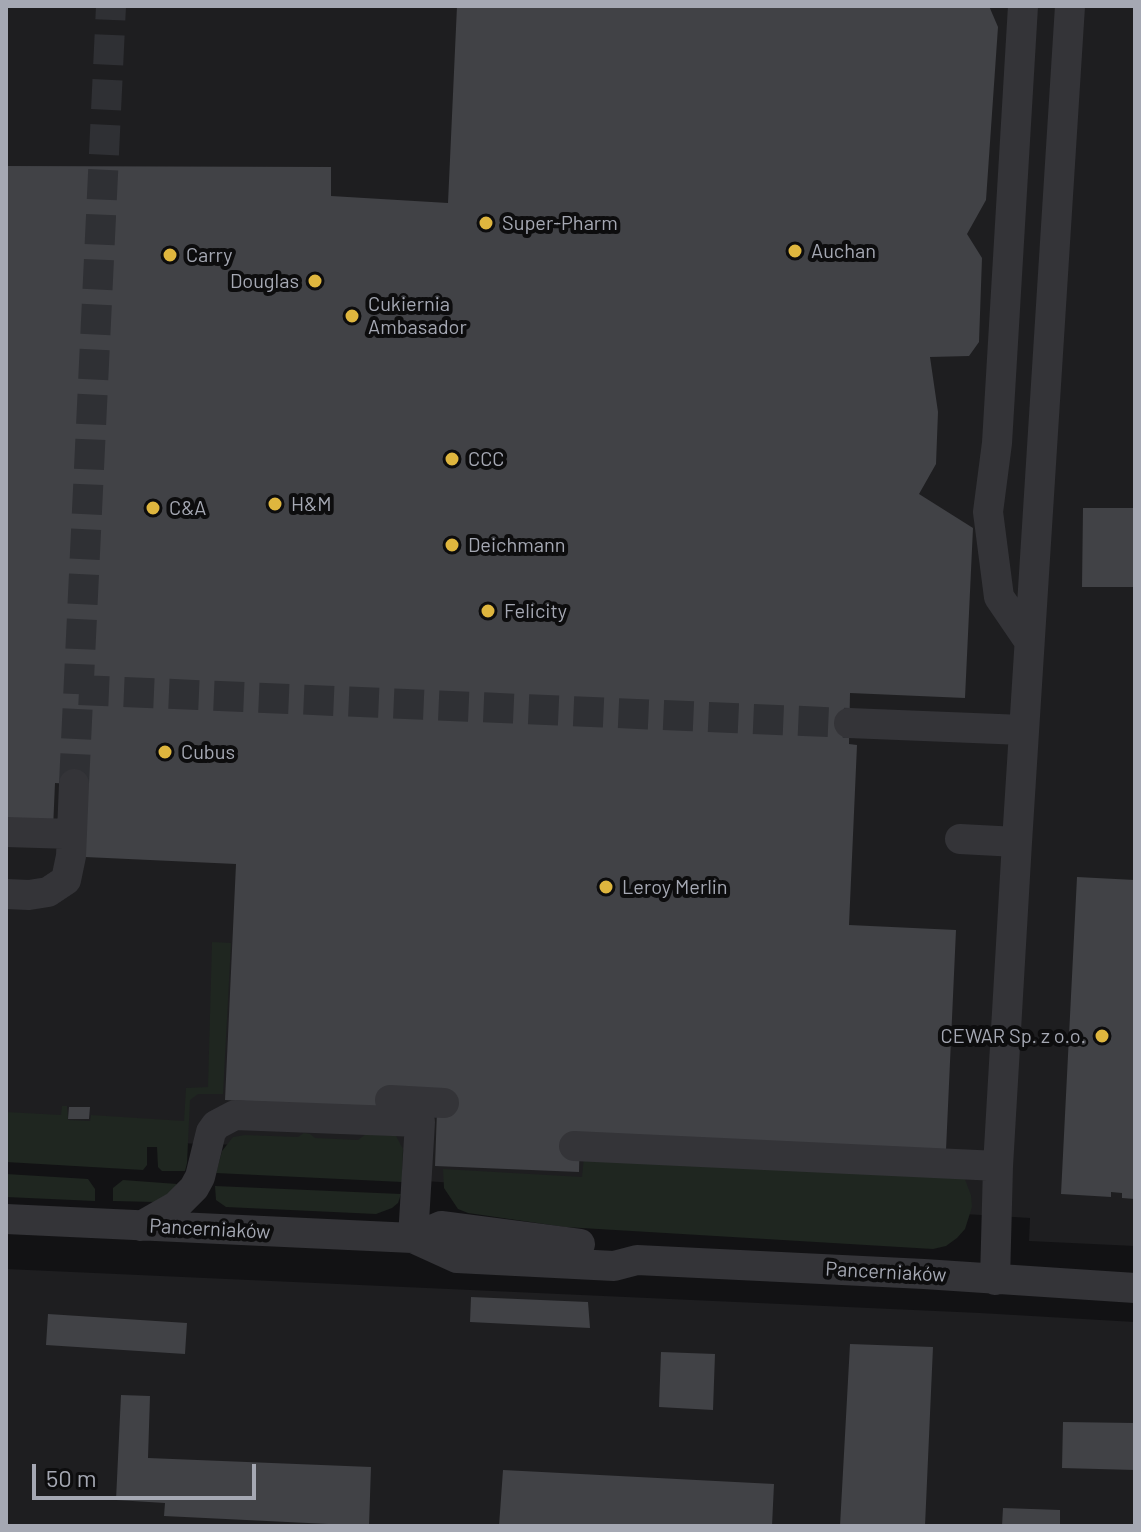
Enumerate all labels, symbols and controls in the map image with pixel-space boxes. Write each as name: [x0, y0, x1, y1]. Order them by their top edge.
place label: Super-Pharm: [502, 211, 618, 235]
marker: Super-Pharm: [477, 214, 495, 232]
place label: Auchan: [811, 239, 876, 263]
marker: Auchan: [786, 242, 804, 260]
place label: Carry: [186, 243, 233, 267]
marker: Carry: [161, 246, 179, 264]
place label: Douglas: [230, 269, 299, 293]
marker: Douglas: [306, 272, 324, 290]
place label: Cukiernia Ambasador: [368, 292, 467, 339]
marker: Cukiernia Ambasador: [343, 307, 361, 325]
place label: CCC: [468, 447, 504, 471]
marker: CCC: [443, 450, 461, 468]
place label: H&M: [291, 492, 332, 516]
marker: H&M: [266, 495, 284, 513]
place label: C&A: [169, 496, 206, 520]
marker: C&A: [144, 499, 162, 517]
place label: Deichmann: [468, 533, 566, 557]
marker: Deichmann: [443, 536, 461, 554]
place label: Felicity: [504, 599, 567, 623]
marker: Felicity: [479, 602, 497, 620]
place label: Cubus: [181, 740, 235, 764]
marker: Cubus: [156, 743, 174, 761]
place label: Leroy Merlin: [622, 875, 728, 899]
marker: Leroy Merlin: [597, 878, 615, 896]
place label: CEWAR Sp. z o.o.: [941, 1024, 1086, 1048]
marker: CEWAR Sp. z o.o.: [1093, 1027, 1111, 1045]
street label: Pancerniaków: [149, 1214, 271, 1244]
street label: Pancerniaków: [825, 1257, 947, 1287]
scale bar: [36, 1448, 260, 1498]
text: 50 m: [46, 1463, 97, 1492]

